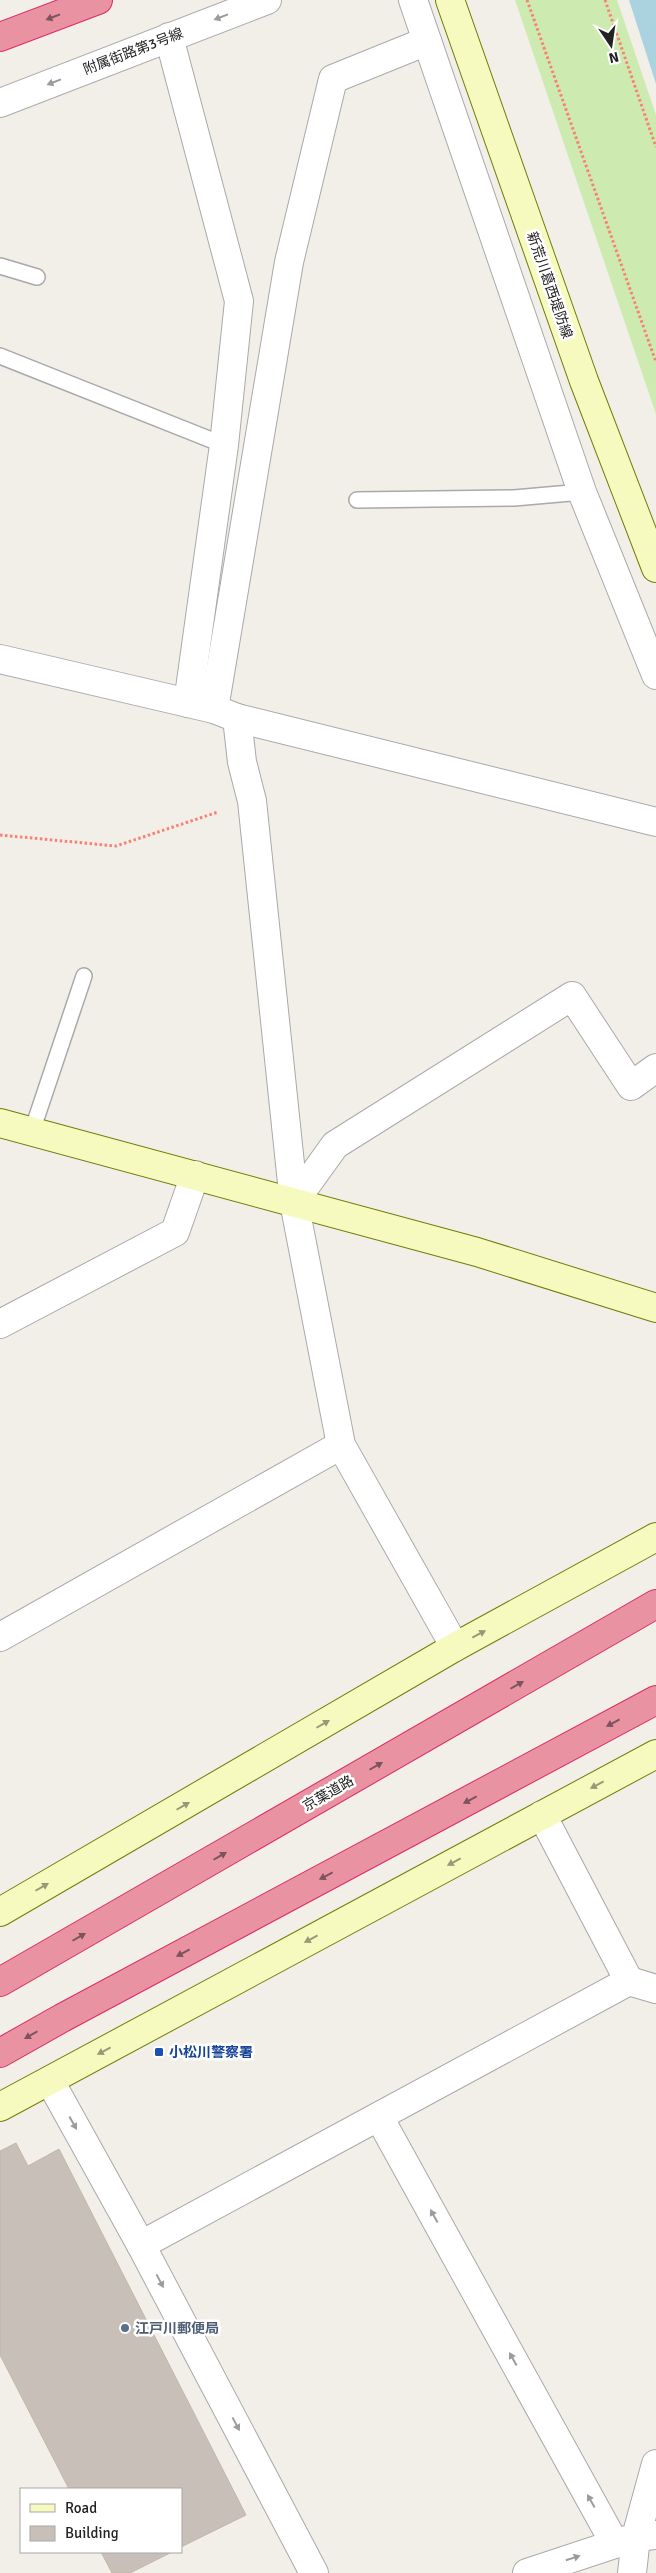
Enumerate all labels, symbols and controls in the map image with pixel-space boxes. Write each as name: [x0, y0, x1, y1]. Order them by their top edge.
one-way arrow: [45, 14, 60, 21]
one-way arrow: [214, 14, 229, 22]
north arrow: [586, 20, 636, 70]
street label: 附属街路第3号線: [81, 25, 186, 78]
text: N: [607, 48, 620, 67]
one-way arrow: [46, 79, 61, 86]
street label: 新荒川葛西堤防線: [523, 229, 576, 341]
one-way arrow: [472, 1630, 487, 1638]
one-way arrow: [510, 1680, 523, 1689]
one-way arrow: [317, 1719, 330, 1728]
one-way arrow: [606, 1719, 620, 1727]
one-way arrow: [369, 1761, 383, 1770]
street label: 京葉道路: [300, 1772, 357, 1815]
one-way arrow: [590, 1781, 605, 1789]
one-way arrow: [463, 1795, 476, 1804]
one-way arrow: [176, 1801, 189, 1810]
one-way arrow: [214, 1851, 227, 1860]
one-way arrow: [447, 1858, 462, 1866]
one-way arrow: [319, 1872, 334, 1880]
one-way arrow: [36, 1883, 49, 1892]
one-way arrow: [73, 1932, 86, 1941]
one-way arrow: [304, 1935, 319, 1943]
one-way arrow: [176, 1949, 190, 1957]
one-way arrow: [24, 2031, 38, 2040]
place label: 小松川警察署: [169, 2044, 253, 2061]
marker: 小松川警察署: [153, 2046, 165, 2058]
one-way arrow: [97, 2047, 112, 2055]
one-way arrow: [69, 2117, 78, 2130]
one-way arrow: [430, 2210, 439, 2223]
one-way arrow: [156, 2273, 164, 2288]
place label: 江戸川郵便局: [135, 2320, 219, 2337]
marker: 江戸川郵便局: [119, 2322, 131, 2334]
one-way arrow: [509, 2351, 517, 2366]
one-way arrow: [232, 2417, 240, 2432]
legend: [20, 2488, 182, 2553]
one-way arrow: [587, 2494, 596, 2508]
text: Road: [65, 2499, 97, 2517]
text: Building: [65, 2524, 119, 2542]
one-way arrow: [566, 2553, 581, 2561]

